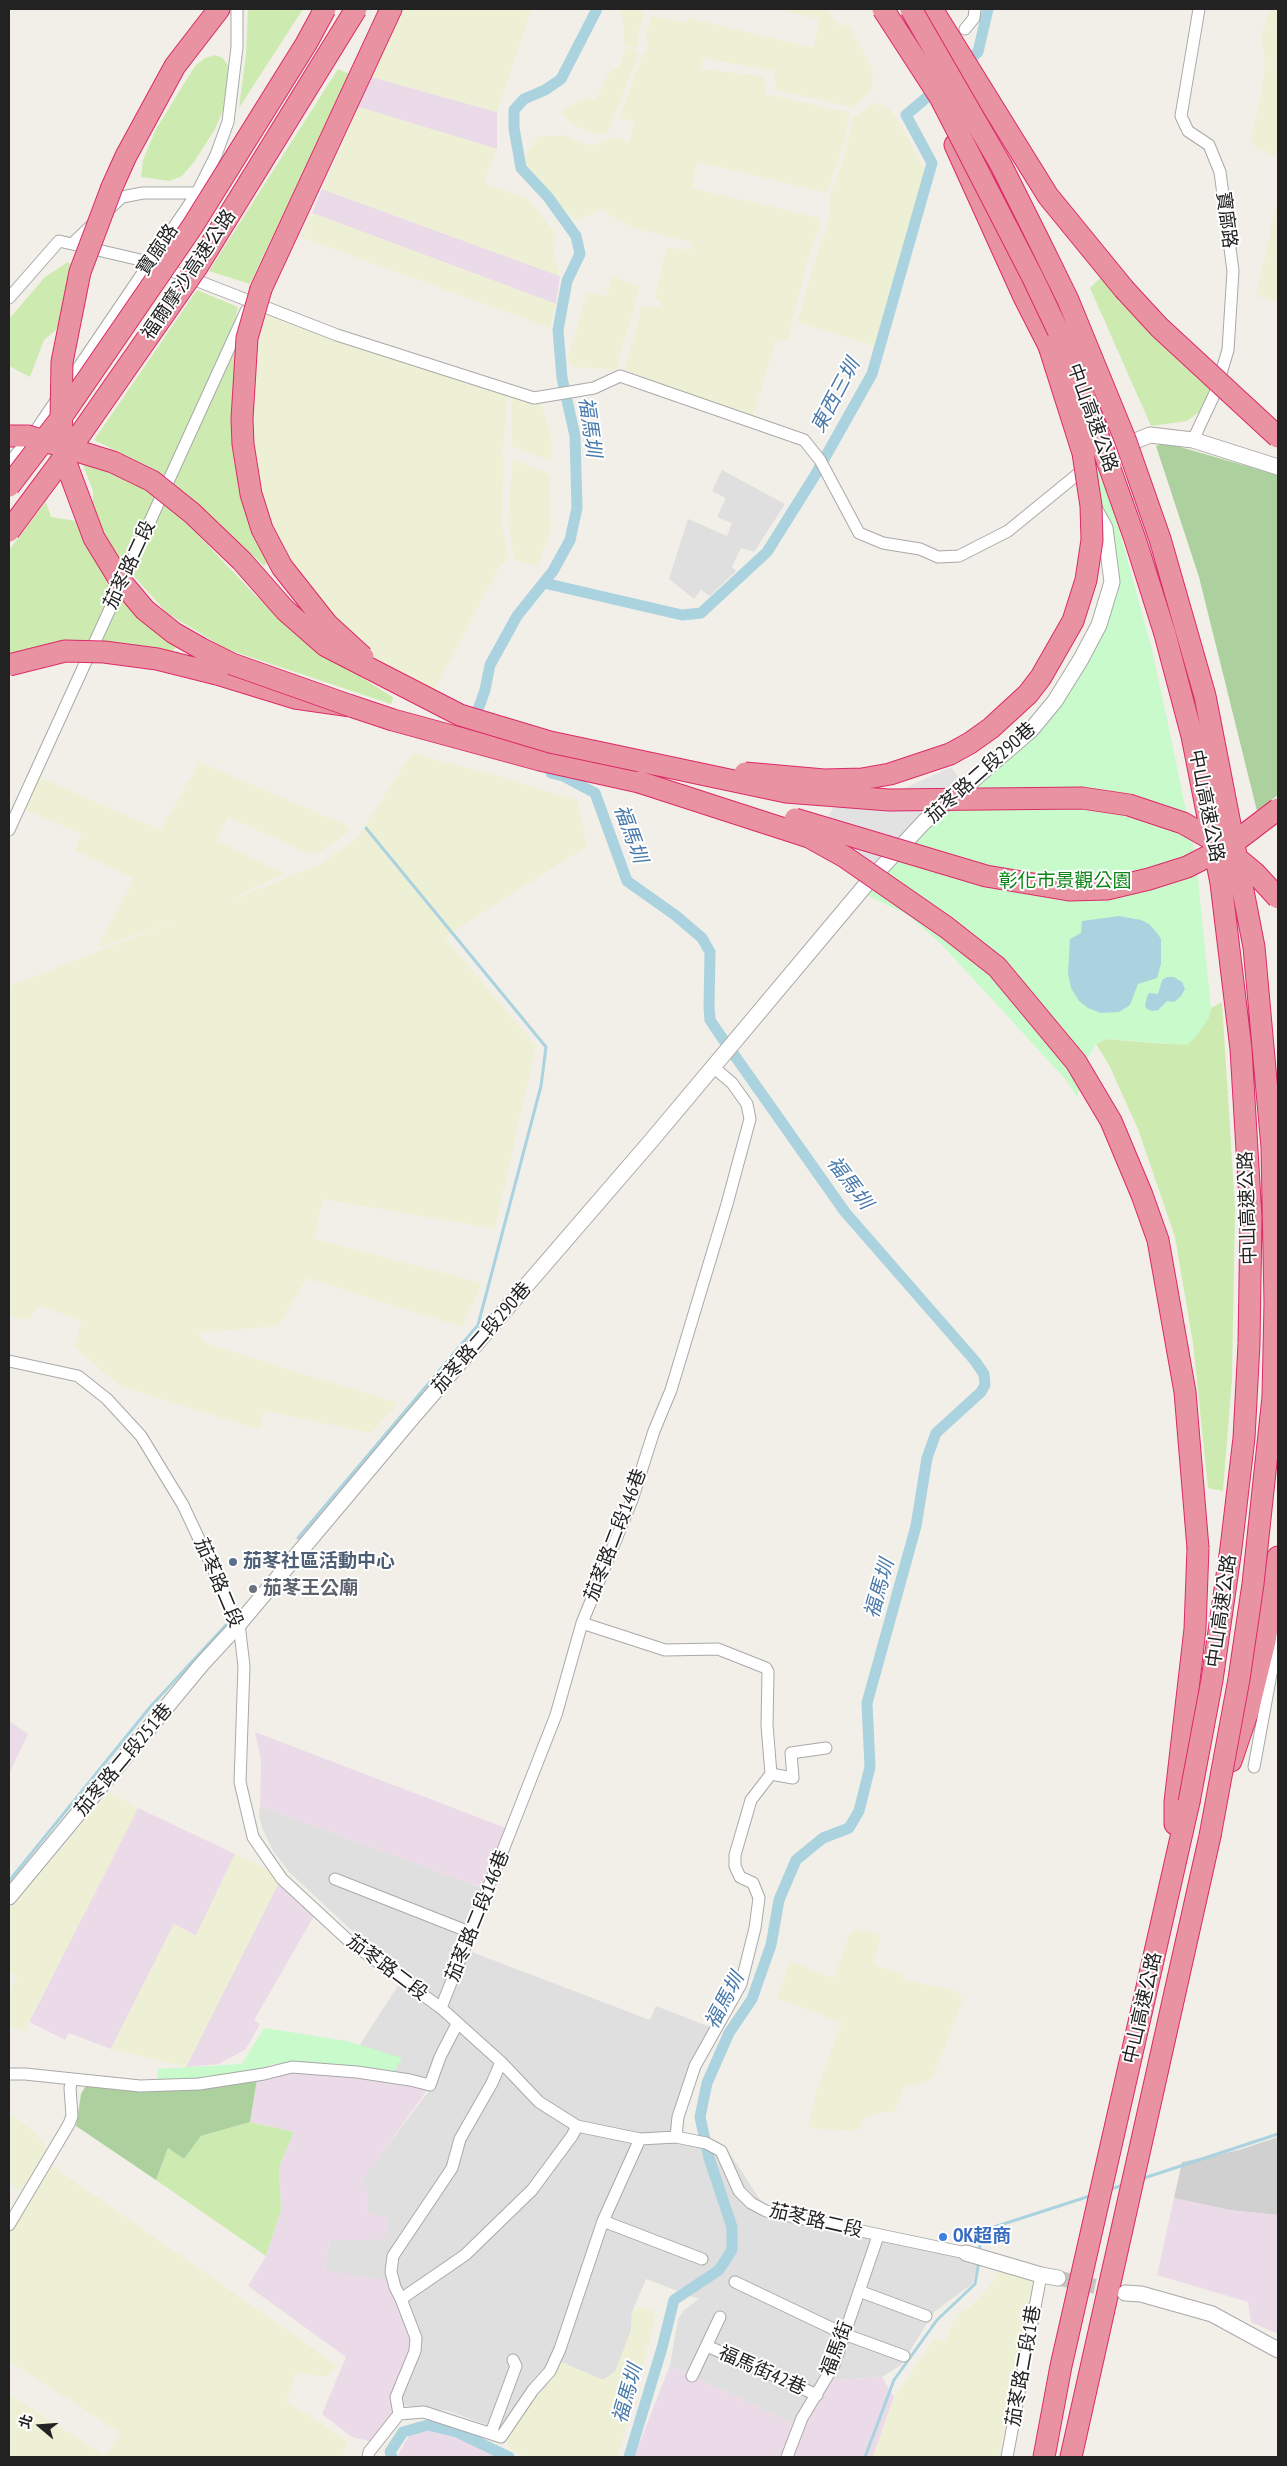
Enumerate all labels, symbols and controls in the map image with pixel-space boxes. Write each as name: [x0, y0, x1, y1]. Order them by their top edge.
street label: 寶廍路: [1211, 190, 1241, 250]
street label: 福爾摩沙高速公路: [137, 206, 241, 344]
street label: 寶廍路: [133, 220, 183, 280]
water label: 東西三圳: [807, 355, 865, 437]
street label: 中山高速公路: [1062, 361, 1122, 475]
water label: 福馬圳: [573, 396, 605, 458]
street label: 茄苳路二段: [100, 517, 160, 613]
street label: 茄苳路二段290巷: [921, 718, 1041, 828]
street label: 中山高速公路: [1184, 748, 1228, 864]
water label: 福馬圳: [608, 802, 652, 866]
park label: 彰化市景觀公園: [999, 871, 1131, 893]
street label: 中山高速公路: [1235, 1151, 1261, 1265]
water label: 福馬圳: [821, 1152, 877, 1214]
street label: 茄苳路二段290巷: [428, 1278, 536, 1398]
street label: 茄苳路二段146巷: [580, 1466, 652, 1604]
street label: 茄苳路二段: [189, 1535, 247, 1631]
place label: 茄苳社區活動中心: [243, 1551, 395, 1573]
street label: 中山高速公路: [1203, 1553, 1241, 1669]
marker: 茄苳社區活動中心: [227, 1556, 239, 1568]
water label: 福馬圳: [860, 1557, 900, 1621]
place label: 茄苳王公廟: [263, 1578, 358, 1600]
marker: 茄苳王公廟: [247, 1583, 259, 1595]
street label: 茄苳路二段251巷: [70, 1699, 178, 1821]
street label: 茄苳路二段146巷: [441, 1847, 515, 1985]
street label: 茄苳路二段: [342, 1930, 432, 2006]
street label: 中山高速公路: [1119, 1950, 1167, 2066]
water label: 福馬圳: [700, 1969, 750, 2033]
street label: 茄苳路二段: [767, 2199, 865, 2243]
place label: OK超商: [953, 2226, 1011, 2248]
marker: OK超商: [937, 2231, 949, 2243]
street label: 茄苳路二段1巷: [1002, 2304, 1046, 2428]
street label: 福馬街: [816, 2318, 858, 2380]
street label: 福馬街42巷: [715, 2342, 809, 2400]
water label: 福馬圳: [608, 2362, 648, 2426]
north arrow: [15, 2401, 65, 2451]
text: 北: [15, 2412, 36, 2431]

